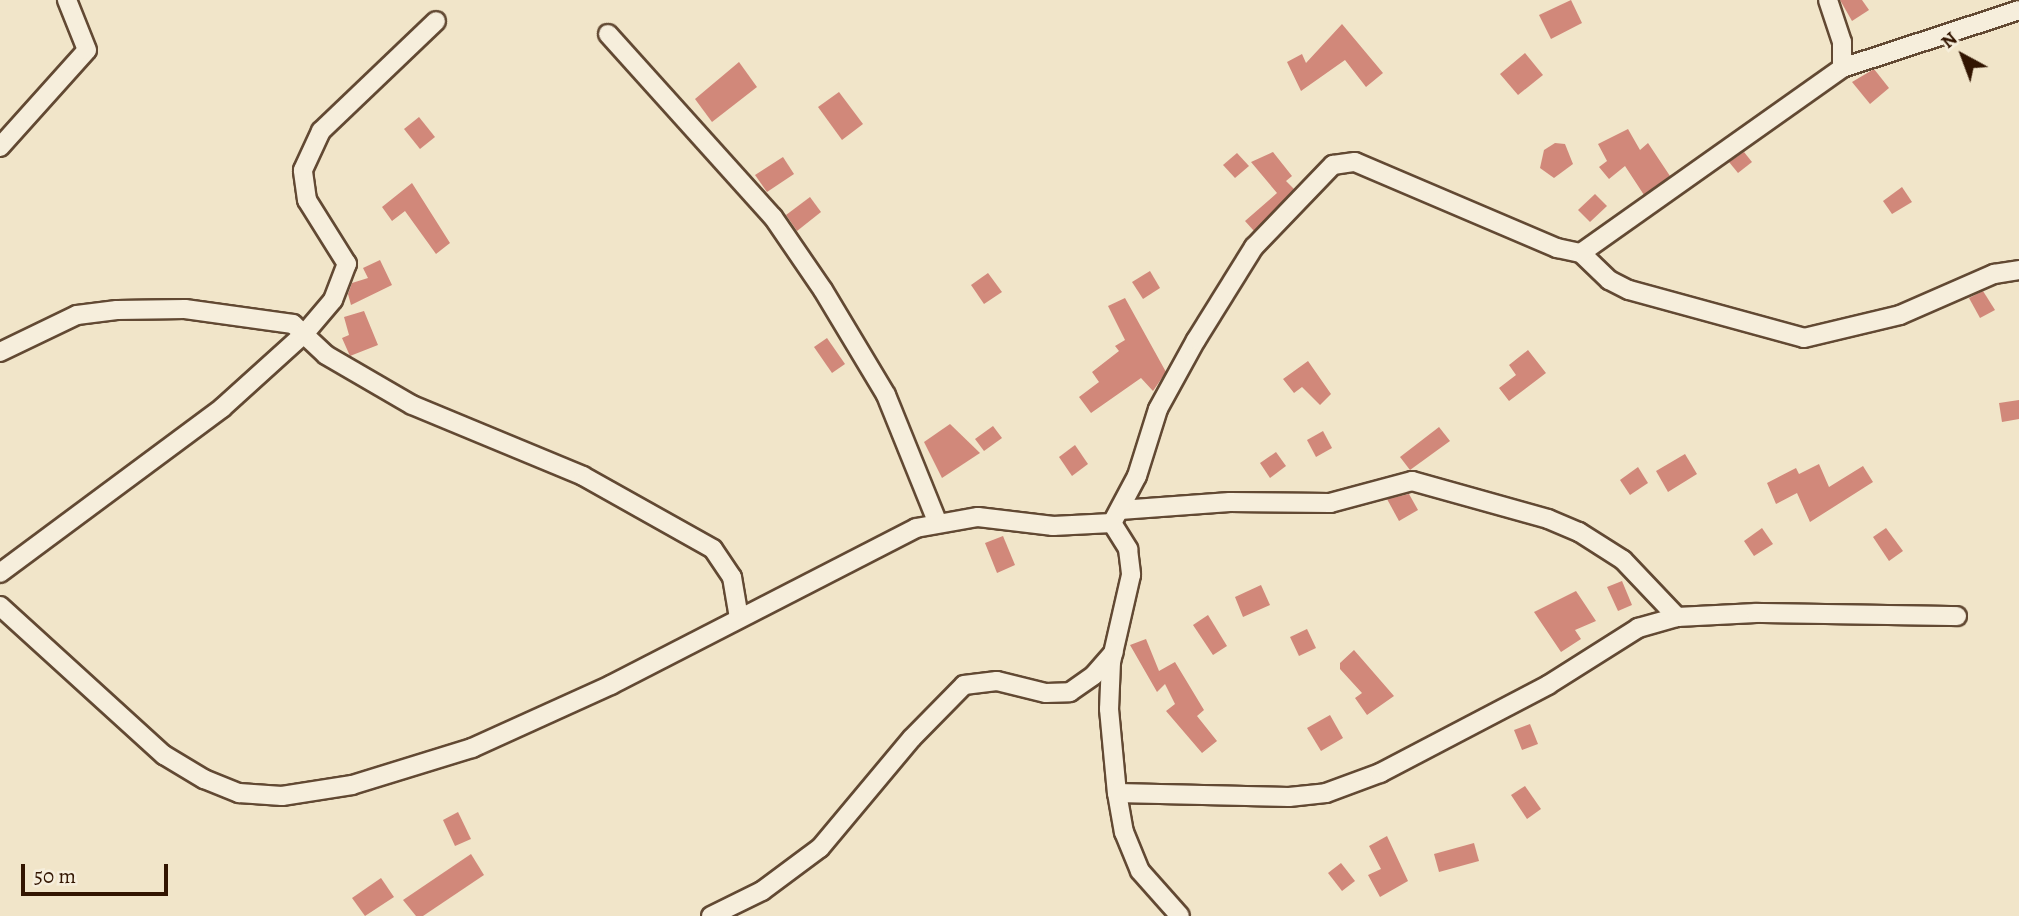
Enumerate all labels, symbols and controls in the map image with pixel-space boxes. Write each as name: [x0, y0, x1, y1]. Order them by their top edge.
north arrow: [1928, 21, 1998, 91]
text: N: [1935, 26, 1963, 55]
scale bar: [24, 850, 172, 894]
text: 50 m: [34, 862, 76, 890]

